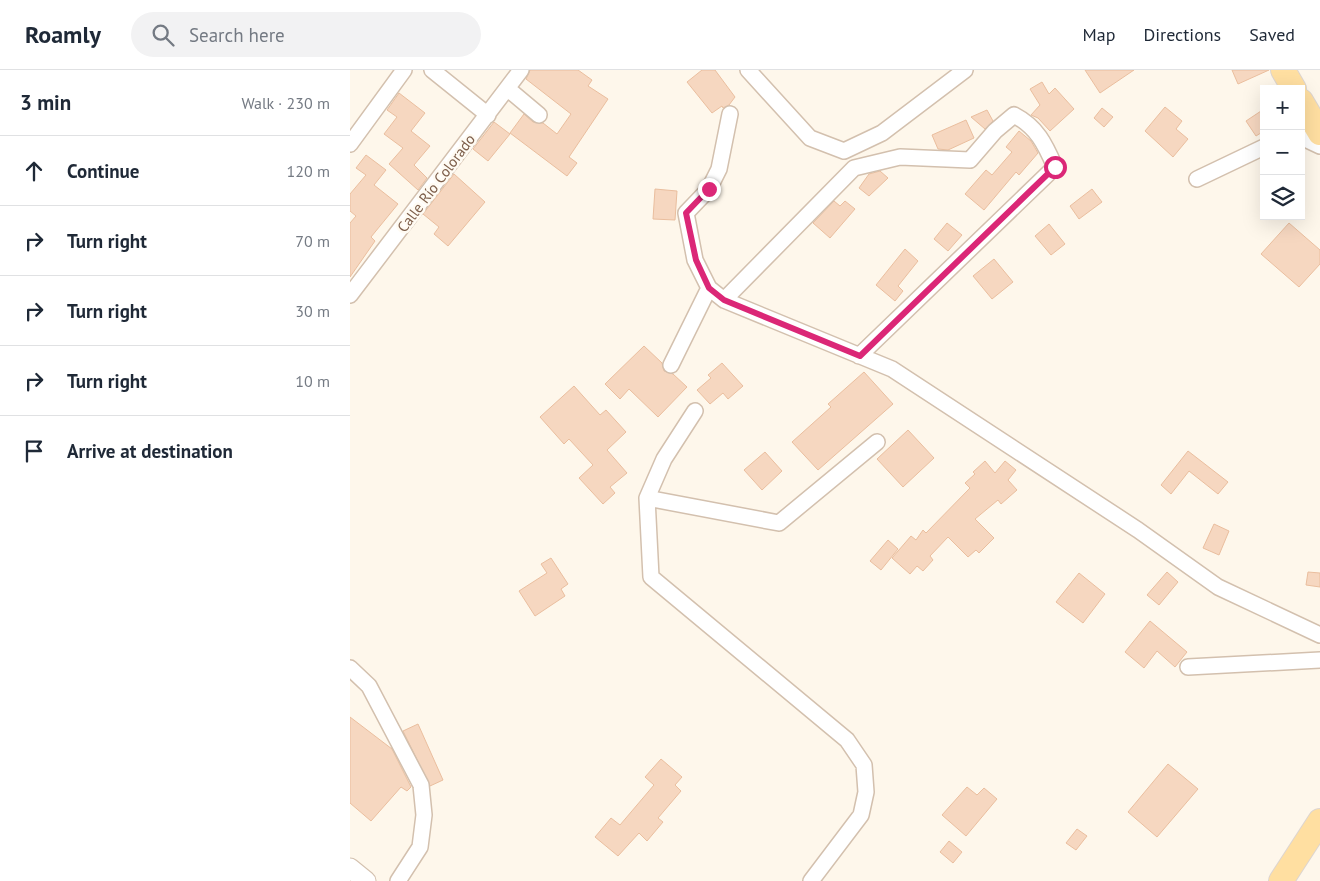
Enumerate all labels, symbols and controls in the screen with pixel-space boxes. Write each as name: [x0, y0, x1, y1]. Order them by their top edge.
search box: [131, 12, 481, 57]
text: Roamly: [25, 19, 101, 50]
icon: search: [149, 21, 177, 49]
text: Search here: [189, 23, 285, 47]
text: Map: [1083, 23, 1115, 46]
text: Directions: [1143, 23, 1221, 46]
text: Saved: [1249, 23, 1295, 46]
map controls: [1260, 85, 1305, 220]
button: +: [1260, 85, 1305, 130]
text: 3 min: [20, 89, 71, 116]
text: Walk · 230 m: [241, 93, 330, 113]
street label: Calle Río Colorado: [393, 130, 479, 236]
button: −: [1260, 130, 1305, 175]
route start: [1044, 156, 1067, 179]
icon: ahead: [20, 157, 48, 185]
text: Continue: [67, 159, 139, 183]
text: 120 m: [287, 161, 330, 181]
button: layers: [1260, 175, 1305, 220]
route end: [698, 178, 721, 201]
icon: right: [20, 227, 48, 255]
text: Turn right: [67, 229, 147, 253]
text: 70 m: [295, 231, 330, 251]
icon: right: [20, 297, 48, 325]
text: Turn right: [67, 299, 147, 323]
text: 30 m: [295, 301, 330, 321]
icon: right: [20, 367, 48, 395]
text: Turn right: [67, 369, 147, 393]
text: 10 m: [295, 371, 330, 391]
icon: arrive: [20, 437, 48, 465]
text: Arrive at destination: [67, 439, 233, 463]

